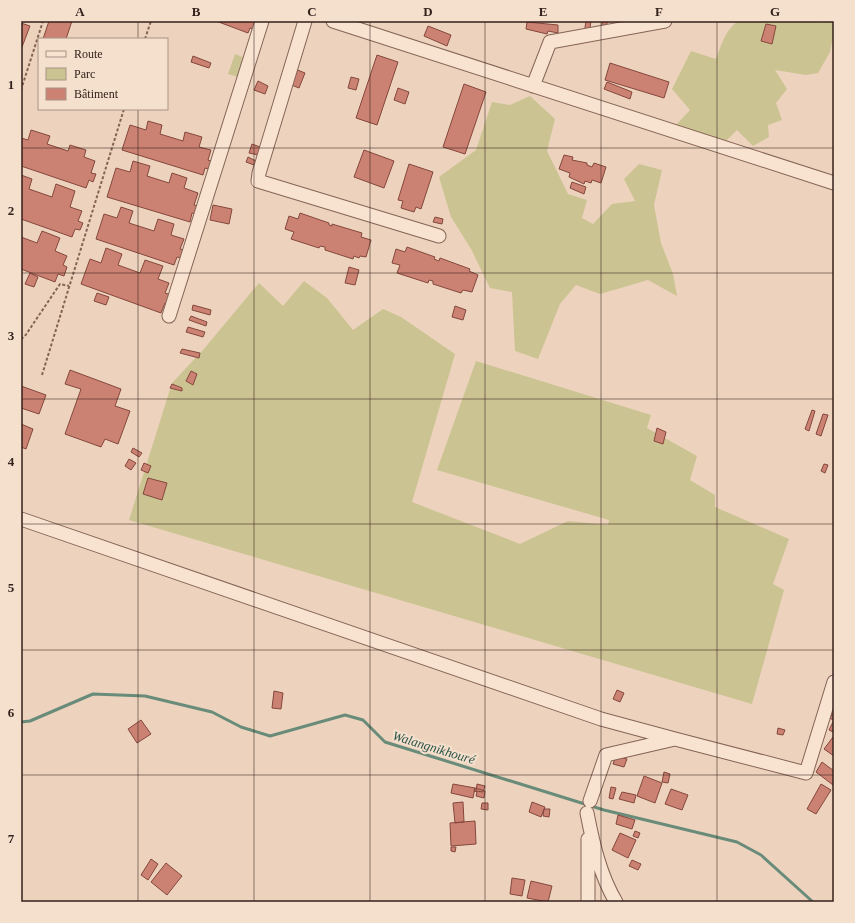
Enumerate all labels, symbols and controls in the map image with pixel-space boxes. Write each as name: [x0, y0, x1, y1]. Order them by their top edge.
text: A: [75, 4, 85, 19]
text: B: [192, 4, 201, 19]
text: C: [307, 4, 317, 19]
text: D: [423, 4, 433, 19]
text: E: [539, 4, 547, 19]
text: F: [655, 4, 663, 19]
text: G: [770, 4, 780, 19]
legend: [38, 38, 168, 110]
text: Route: [74, 47, 103, 61]
text: Parc: [74, 67, 95, 81]
text: 1: [8, 77, 14, 92]
text: Bâtiment: [74, 87, 119, 101]
text: 2: [8, 203, 14, 218]
text: 3: [8, 328, 15, 343]
text: 4: [8, 454, 15, 469]
text: 5: [8, 580, 15, 595]
text: 6: [8, 705, 15, 720]
water label: Walangnikhouré: [391, 728, 478, 768]
text: 7: [8, 831, 15, 846]

